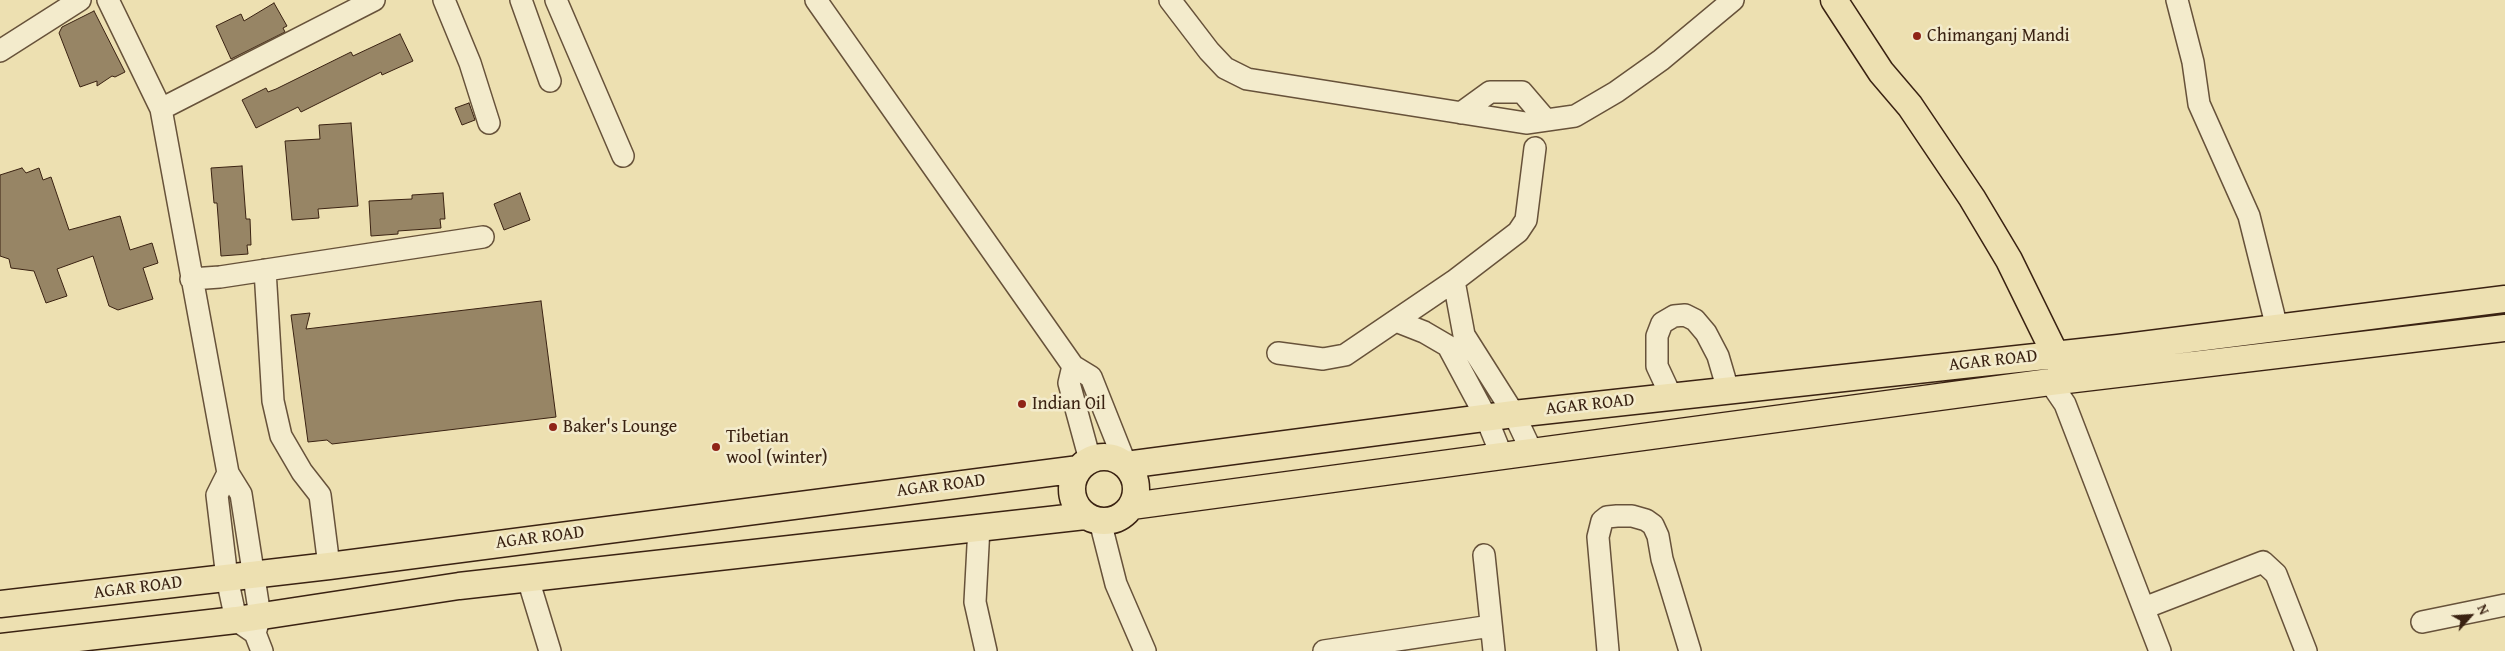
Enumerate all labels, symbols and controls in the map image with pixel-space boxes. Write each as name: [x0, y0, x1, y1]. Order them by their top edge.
place label: Chimanganj Mandi: [1927, 25, 2070, 47]
marker: Chimanganj Mandi: [1911, 30, 1923, 42]
street label: AGAR ROAD: [1948, 346, 2038, 376]
street label: AGAR ROAD: [1545, 390, 1635, 420]
place label: Indian Oil: [1032, 393, 1106, 415]
marker: Indian Oil: [1016, 398, 1028, 410]
place label: Baker's Lounge: [563, 416, 677, 438]
marker: Baker's Lounge: [547, 421, 559, 433]
place label: Tibetian wool (winter): [726, 426, 828, 468]
marker: Tibetian wool (winter): [710, 441, 722, 453]
street label: AGAR ROAD: [895, 470, 987, 502]
street label: AGAR ROAD: [494, 522, 586, 554]
street label: AGAR ROAD: [92, 572, 184, 604]
north arrow: [2445, 591, 2495, 641]
text: N: [2472, 601, 2495, 618]

